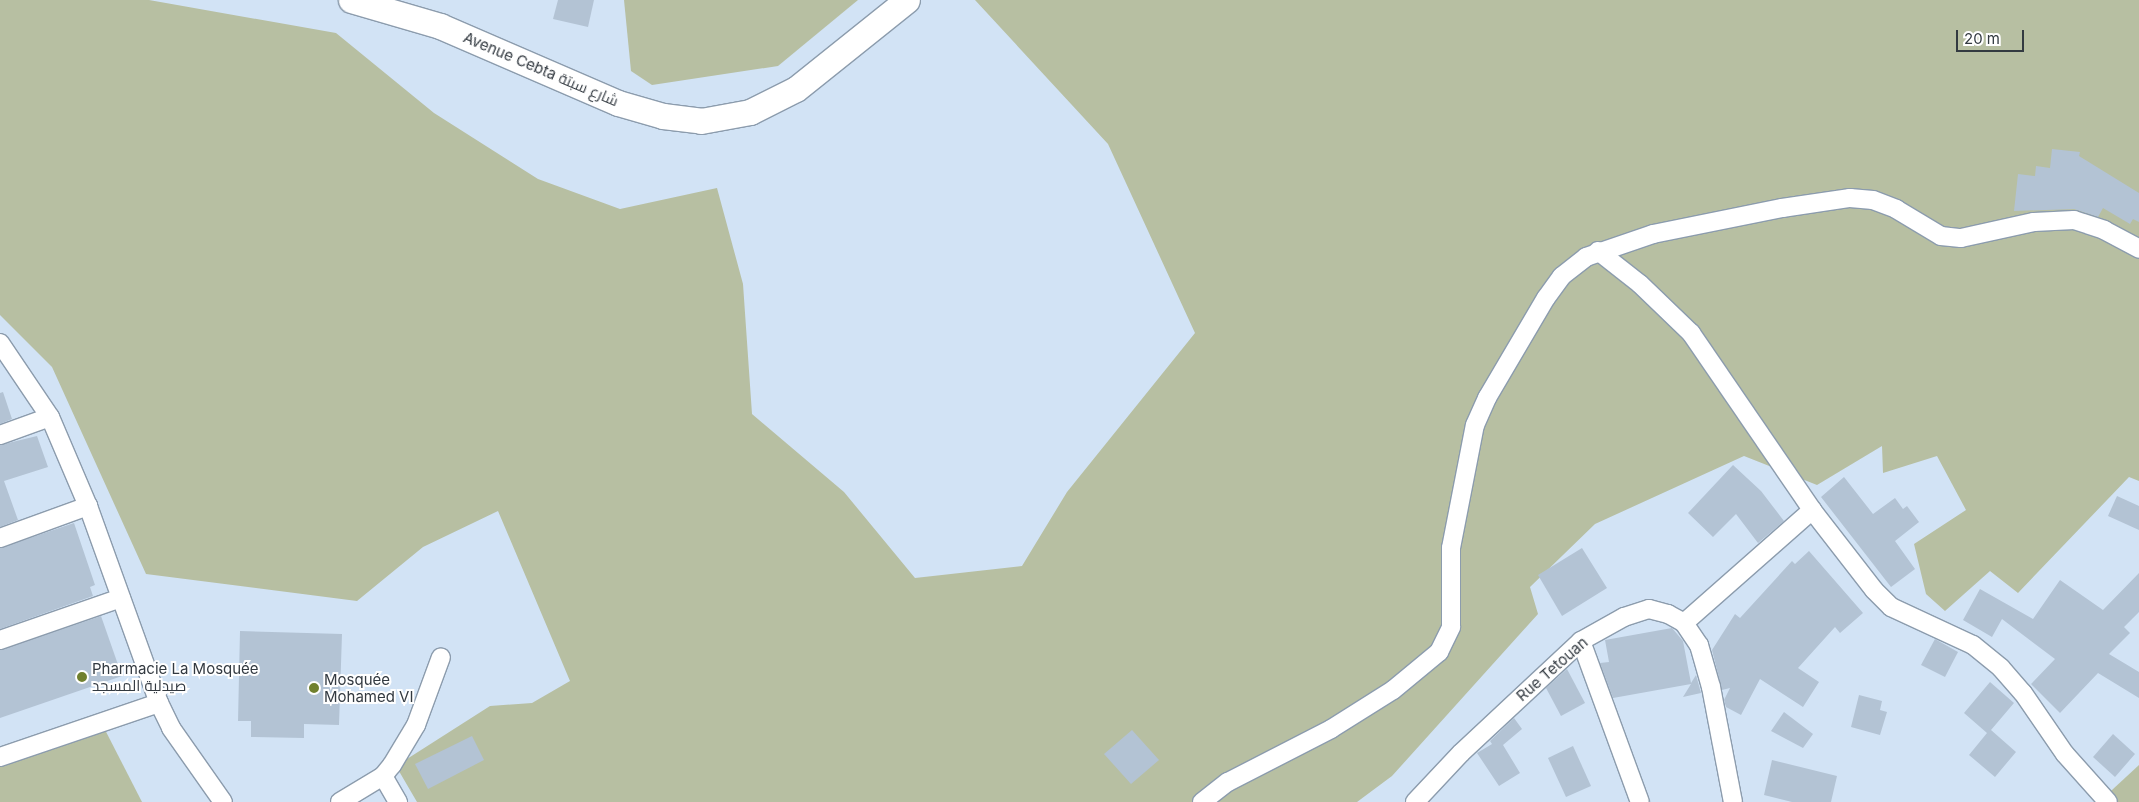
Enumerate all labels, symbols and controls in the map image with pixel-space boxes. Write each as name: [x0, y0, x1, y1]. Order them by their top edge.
scale bar: [1959, 20, 2026, 52]
street label: Avenue Cebta شارع سبتة: [461, 28, 621, 110]
text: 20 m: [1964, 29, 2000, 48]
street label: Rue Tetouan: [1513, 633, 1591, 705]
place label: Pharmacie La Mosquée صيدلية المسجد: [92, 659, 259, 694]
place label: Mosquée Mohamed VI: [324, 670, 414, 705]
marker: Pharmacie La Mosquée صيدلية المسجد: [76, 671, 88, 683]
marker: Mosquée Mohamed VI: [308, 682, 320, 694]

